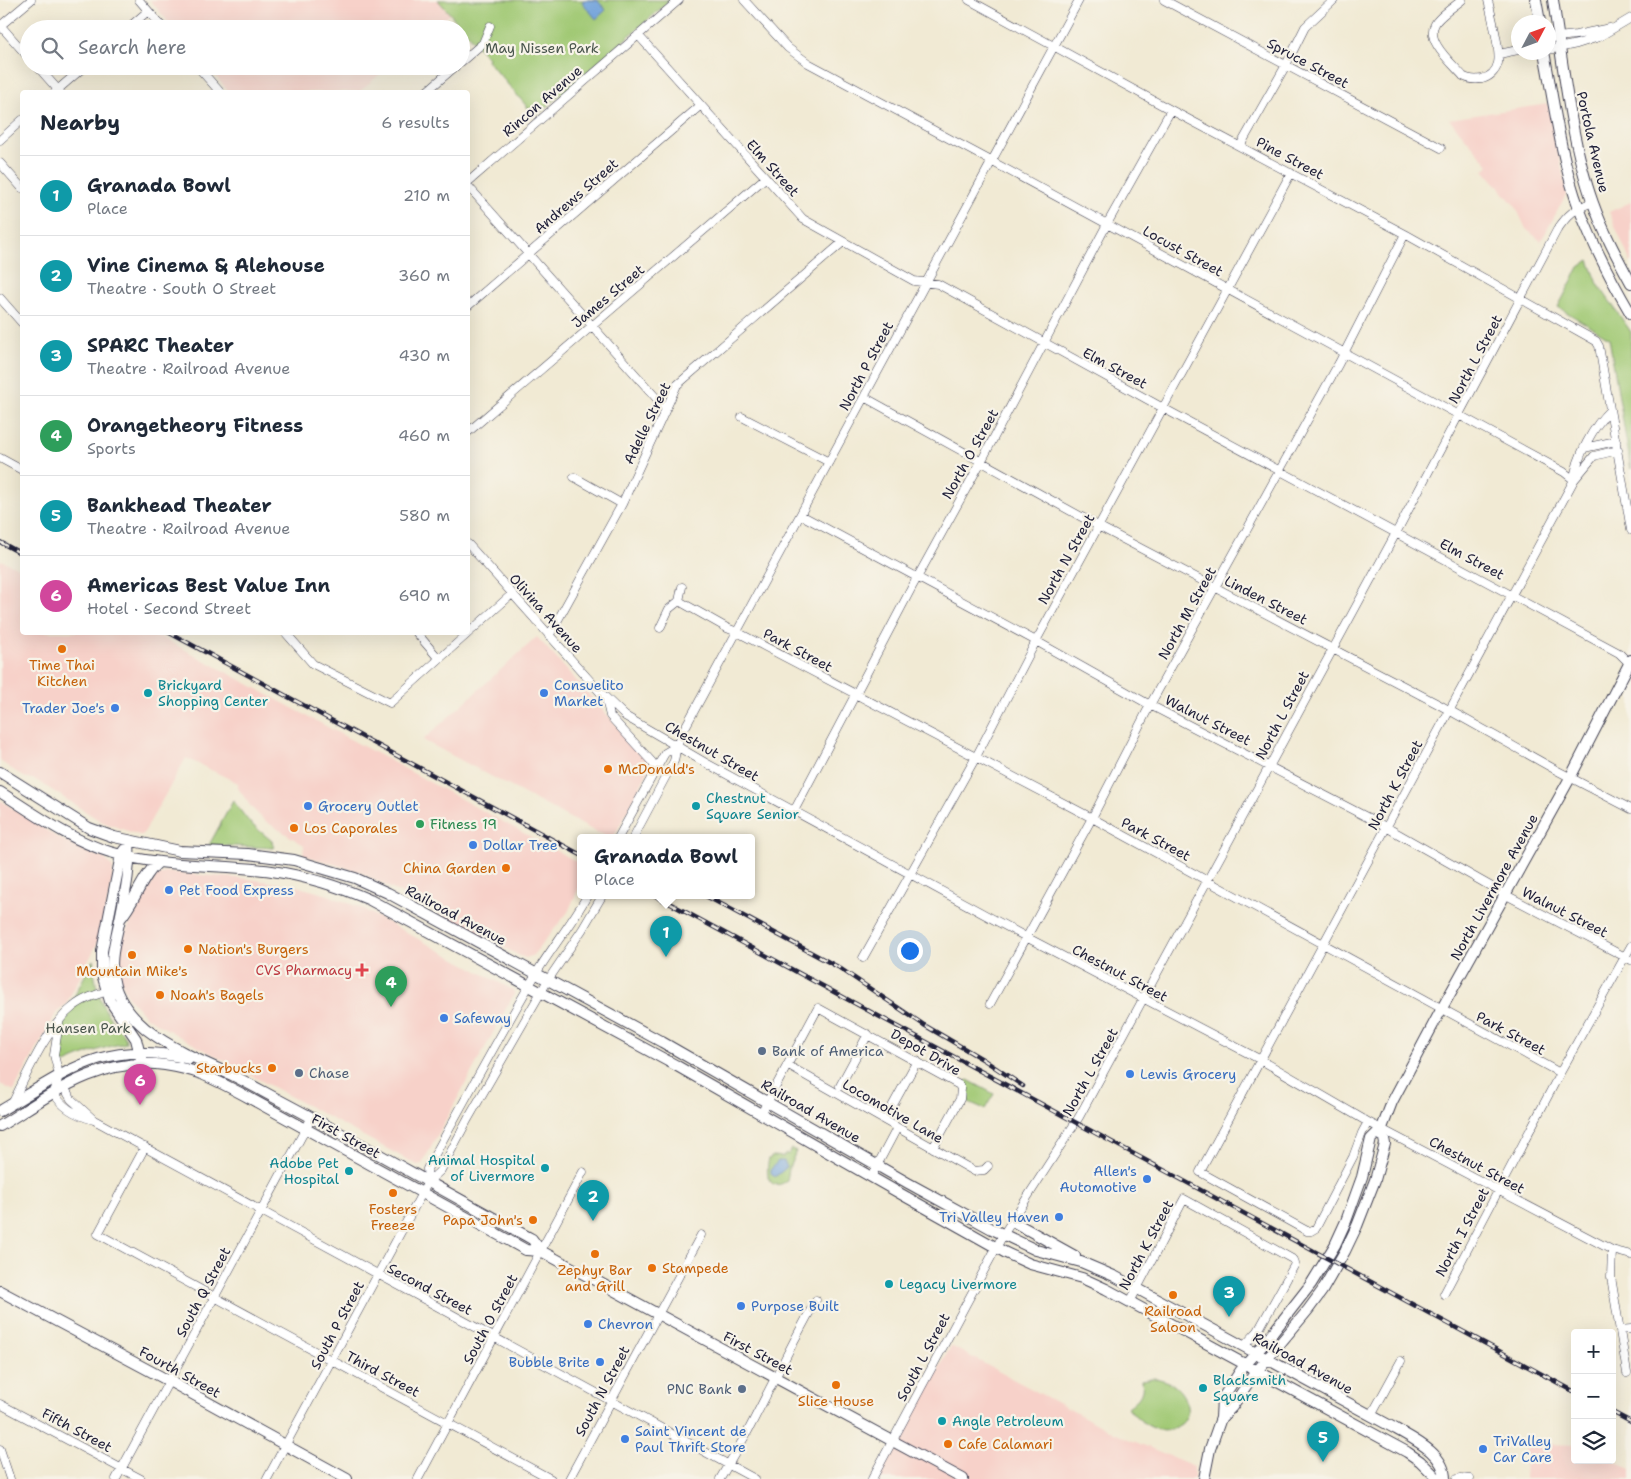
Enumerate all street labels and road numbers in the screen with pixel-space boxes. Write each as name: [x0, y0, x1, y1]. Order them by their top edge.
street label: Spruce Street: [1264, 34, 1352, 92]
street label: Rincon Avenue: [498, 61, 586, 141]
street label: Portola Avenue: [1573, 90, 1613, 194]
street label: Pine Street: [1253, 133, 1327, 183]
street label: Elm Street: [743, 136, 803, 200]
street label: Andrews Street: [530, 155, 622, 237]
street label: Locust Street: [1140, 222, 1226, 280]
street label: James Street: [568, 260, 648, 332]
street label: North L Street: [1444, 311, 1506, 407]
street label: North P Street: [835, 318, 897, 414]
street label: Elm Street: [1080, 343, 1150, 393]
street label: Adelle Street: [619, 379, 675, 467]
street label: North O Street: [938, 406, 1002, 502]
street label: North N Street: [1034, 510, 1098, 608]
street label: Elm Street: [1437, 534, 1507, 584]
street label: North M Street: [1154, 563, 1220, 663]
street label: Olivina Avenue: [506, 570, 586, 657]
street label: Linden Street: [1222, 571, 1310, 629]
street label: Park Street: [760, 624, 836, 676]
street label: North L Street: [1251, 667, 1313, 763]
street label: Walnut Street: [1162, 691, 1254, 749]
street label: Chestnut Street: [662, 717, 762, 785]
street label: North K Street: [1364, 737, 1426, 833]
street label: North Livermore Avenue: [1446, 810, 1542, 963]
street label: Park Street: [1118, 813, 1194, 865]
street label: Railroad Avenue: [402, 881, 510, 949]
street label: Walnut Street: [1519, 883, 1611, 941]
street label: Chestnut Street: [1069, 940, 1171, 1006]
street label: Park Street: [1473, 1007, 1549, 1059]
street label: Depot Drive: [888, 1025, 965, 1079]
street label: North L Street: [1058, 1025, 1122, 1119]
street label: Railroad Avenue: [758, 1075, 864, 1147]
street label: Locomotive Lane: [839, 1075, 947, 1147]
street label: First Street: [308, 1110, 384, 1162]
street label: Chestnut Street: [1426, 1132, 1528, 1198]
street label: North I Street: [1431, 1184, 1493, 1280]
street label: North K Street: [1115, 1197, 1177, 1293]
street label: South Q Street: [172, 1244, 234, 1340]
street label: Second Street: [384, 1259, 476, 1319]
street label: South O Street: [459, 1271, 521, 1367]
street label: South P Street: [306, 1278, 368, 1372]
street label: South L Street: [892, 1310, 954, 1404]
street label: First Street: [720, 1327, 796, 1379]
street label: Railroad Avenue: [1250, 1328, 1356, 1398]
street label: Fourth Street: [136, 1342, 224, 1402]
street label: South N Street: [571, 1343, 633, 1439]
street label: Third Street: [343, 1347, 423, 1401]
street label: Fifth Street: [39, 1404, 115, 1456]

